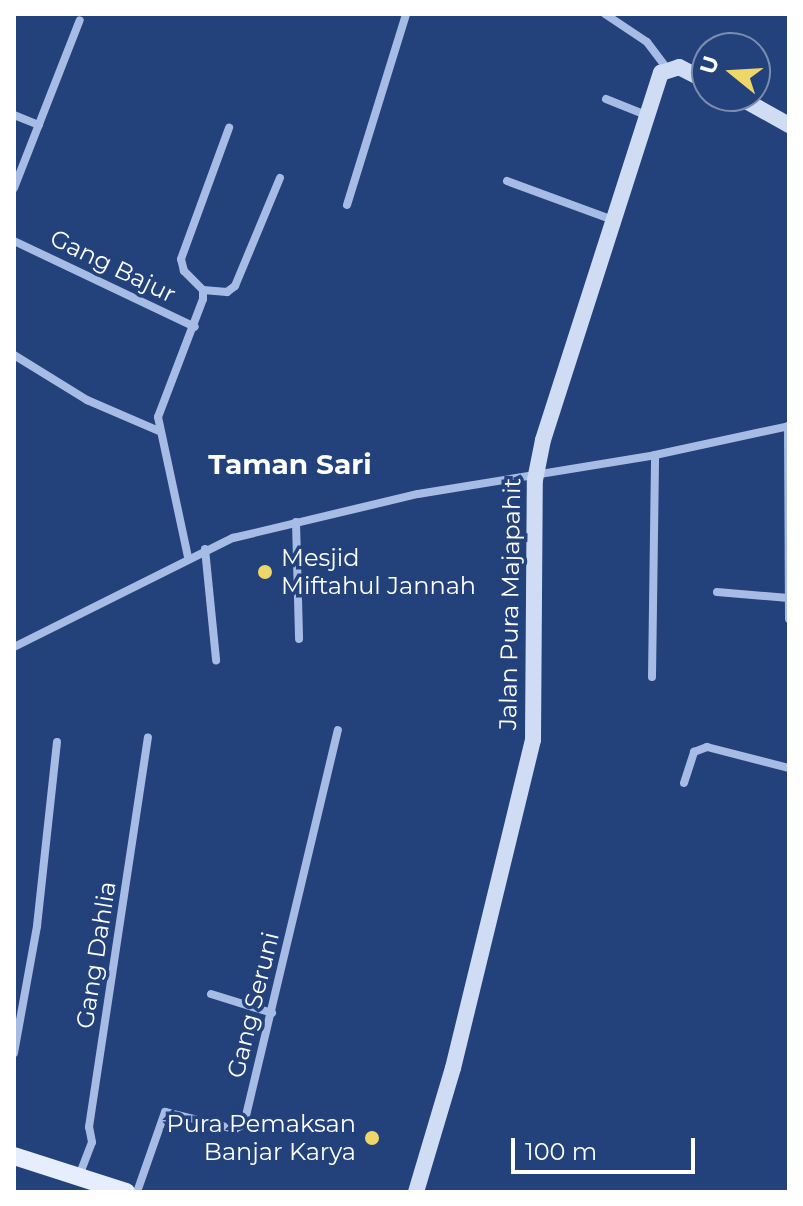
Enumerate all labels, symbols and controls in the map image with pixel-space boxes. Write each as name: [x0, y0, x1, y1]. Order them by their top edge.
north arrow: [691, 32, 771, 112]
text: U: [694, 53, 725, 77]
street label: Gang Bajur: [45, 223, 181, 309]
district label: Taman Sari: [208, 447, 372, 481]
street label: Jalan Pura Majapahit: [493, 478, 527, 730]
place label: Mesjid Miftahul Jannah: [281, 544, 476, 600]
marker: Mesjid Miftahul Jannah: [256, 563, 274, 581]
street label: Gang Dahlia: [70, 879, 122, 1031]
street label: Gang Seruni: [221, 929, 285, 1081]
place label: Pura Pemaksan Banjar Karya: [166, 1110, 356, 1166]
scale bar: [515, 1122, 699, 1172]
marker: Pura Pemaksan Banjar Karya: [363, 1129, 381, 1147]
text: 100 m: [525, 1137, 597, 1166]

